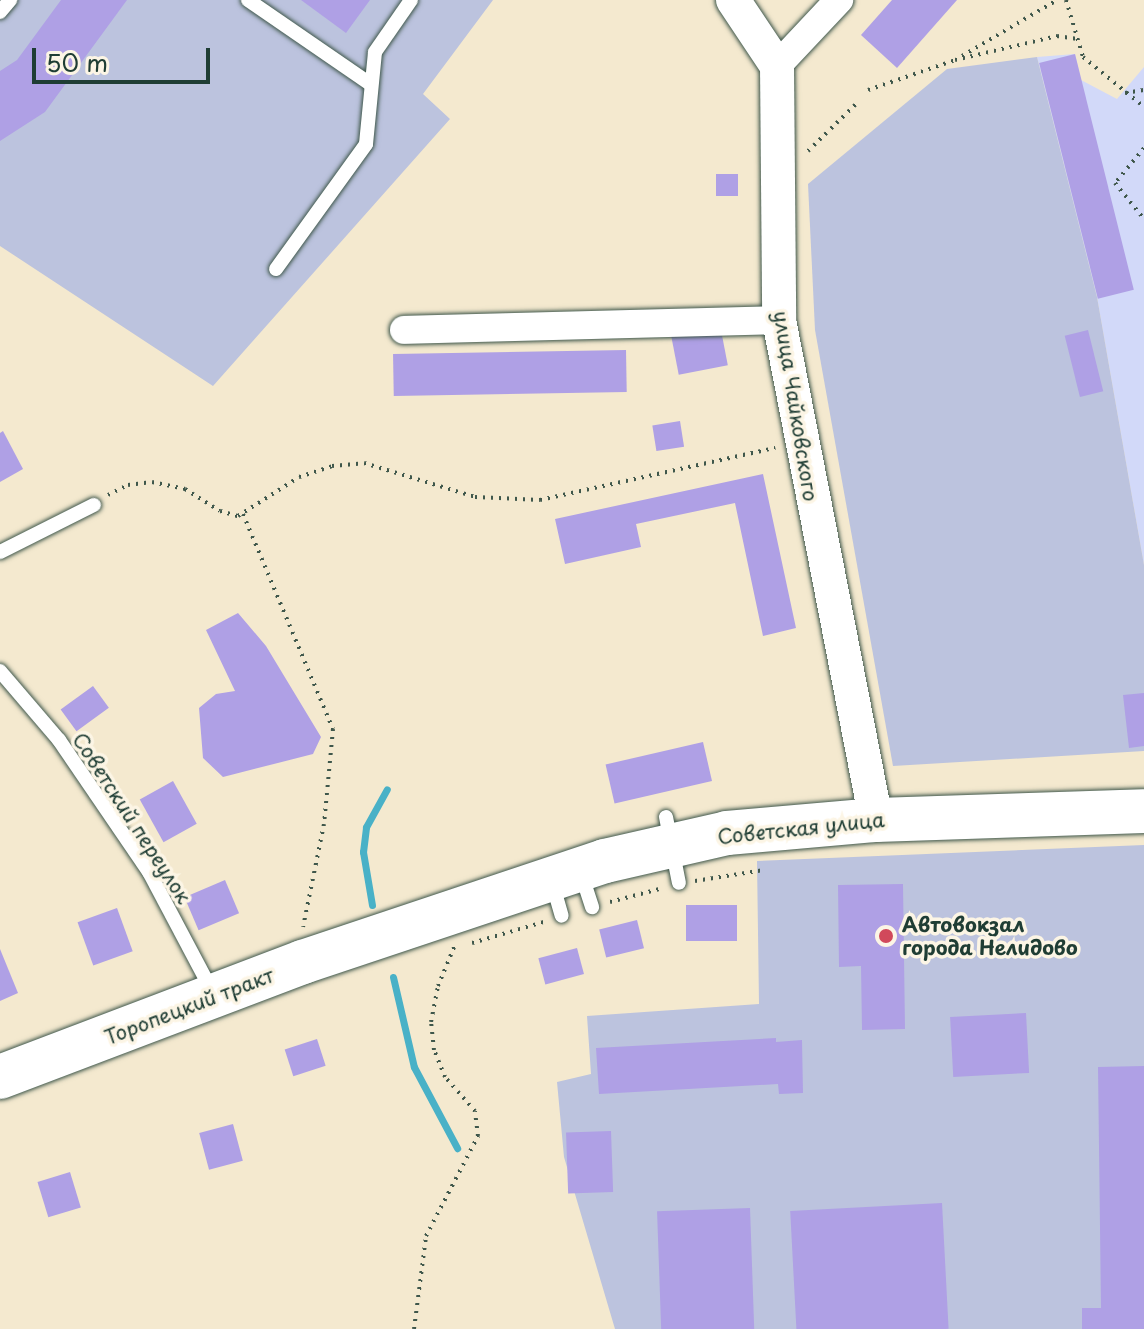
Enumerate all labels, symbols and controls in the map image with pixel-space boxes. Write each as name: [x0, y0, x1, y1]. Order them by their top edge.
scale bar: [36, 32, 214, 82]
text: 50 m: [46, 44, 108, 80]
street label: улица Чайковского: [769, 309, 823, 503]
street label: Советский переулок: [68, 728, 196, 908]
street label: Советская улица: [716, 807, 886, 849]
place label: Автовокзал города Нелидово: [902, 912, 1078, 959]
marker: Автовокзал города Нелидово: [877, 927, 895, 945]
street label: Торопецкий тракт: [101, 963, 277, 1049]

